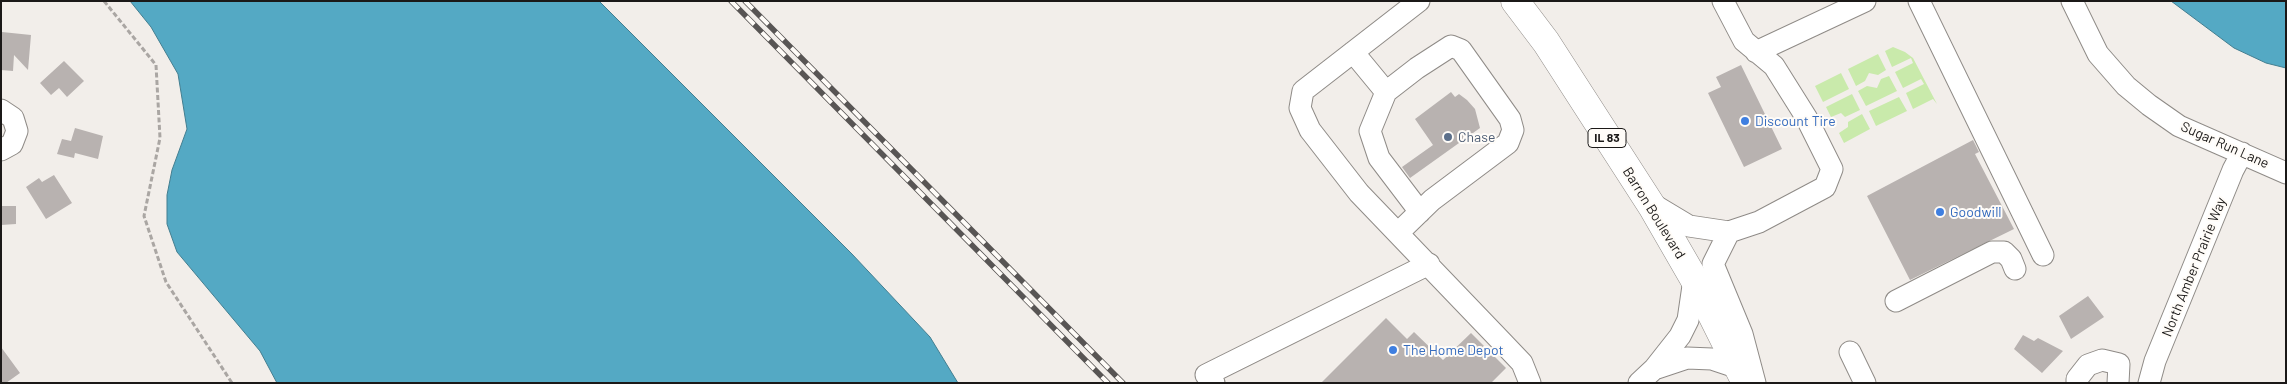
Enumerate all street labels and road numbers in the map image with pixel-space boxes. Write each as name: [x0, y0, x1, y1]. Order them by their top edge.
street label: Sugar Run Lane: [2178, 118, 2272, 172]
road number: IL 83: [1588, 128, 1626, 148]
street label: Barron Boulevard: [1619, 164, 1689, 262]
street label: North Amber Prairie Way: [2158, 195, 2230, 339]

